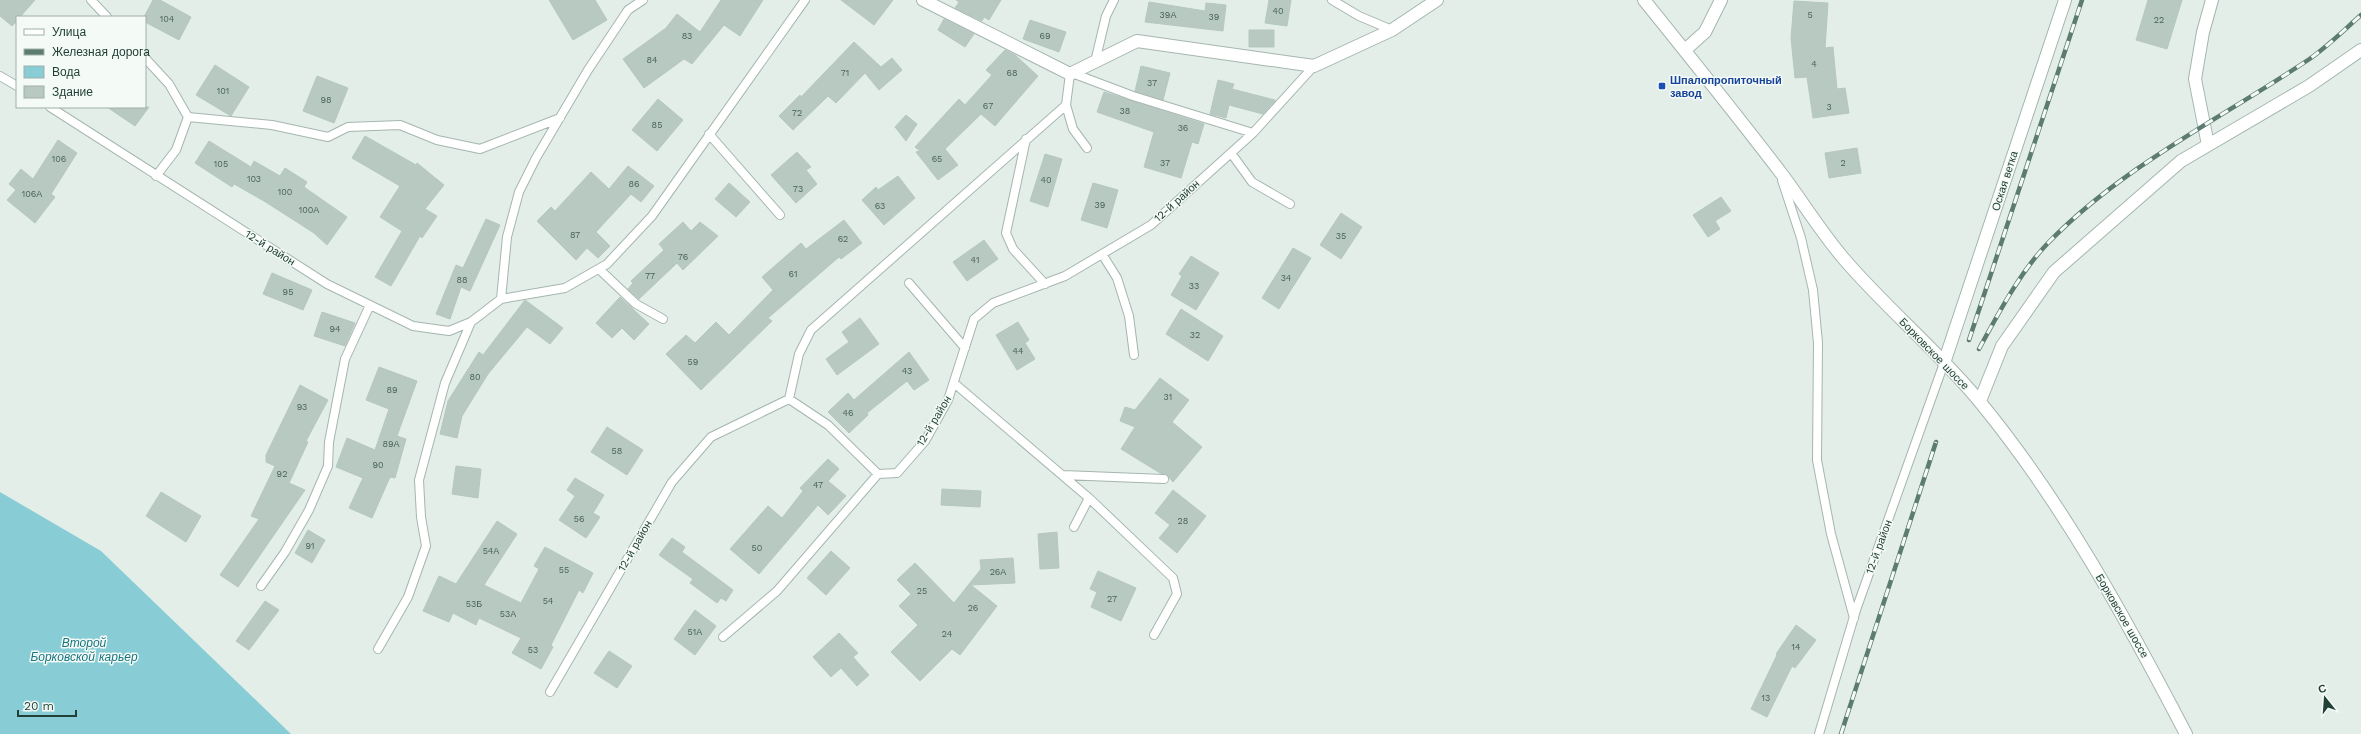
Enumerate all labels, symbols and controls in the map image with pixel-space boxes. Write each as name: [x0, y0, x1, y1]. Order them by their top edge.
house number: 40: [1272, 6, 1284, 16]
house number: 39А: [1160, 10, 1176, 20]
house number: 5: [1807, 10, 1813, 20]
house number: 39: [1209, 12, 1219, 22]
house number: 104: [160, 14, 175, 24]
house number: 22: [2154, 15, 2164, 25]
legend: [16, 16, 146, 108]
text: Улица: [52, 25, 86, 39]
house number: 83: [682, 31, 692, 41]
house number: 69: [1039, 31, 1051, 41]
text: Железная дорога: [52, 45, 150, 59]
house number: 84: [646, 55, 658, 65]
house number: 4: [1811, 59, 1817, 69]
text: Вода: [52, 65, 80, 79]
house number: 71: [841, 68, 849, 78]
house number: 68: [1006, 68, 1018, 78]
place label: Шпалопропиточный завод: [1670, 74, 1782, 100]
house number: 37: [1147, 78, 1157, 88]
marker: Шпалопропиточный завод: [1657, 81, 1667, 91]
text: Здание: [52, 85, 93, 99]
house number: 101: [217, 86, 229, 96]
house number: 98: [320, 95, 332, 105]
house number: 67: [983, 101, 993, 111]
house number: 3: [1826, 102, 1832, 112]
house number: 38: [1120, 106, 1130, 116]
house number: 72: [792, 108, 802, 118]
house number: 85: [652, 120, 662, 130]
house number: 36: [1178, 123, 1188, 133]
street label: Оская ветка: [1989, 148, 2021, 213]
house number: 106: [52, 154, 66, 164]
house number: 65: [932, 154, 942, 164]
house number: 37: [1160, 158, 1170, 168]
house number: 2: [1840, 158, 1846, 168]
house number: 105: [214, 159, 228, 169]
house number: 103: [247, 174, 261, 184]
house number: 40: [1040, 175, 1052, 185]
street label: 12-й район: [1152, 177, 1202, 225]
house number: 86: [628, 179, 640, 189]
house number: 73: [793, 184, 803, 194]
house number: 100: [278, 187, 293, 197]
house number: 106А: [22, 189, 42, 199]
house number: 39: [1095, 200, 1105, 210]
house number: 63: [875, 201, 885, 211]
house number: 100А: [299, 205, 319, 215]
street label: 12-й район: [243, 228, 297, 268]
house number: 87: [570, 230, 580, 240]
house number: 35: [1336, 231, 1346, 241]
house number: 62: [838, 234, 848, 244]
house number: 76: [678, 252, 688, 262]
house number: 41: [971, 255, 979, 265]
house number: 61: [789, 269, 797, 279]
house number: 77: [645, 271, 655, 281]
house number: 34: [1281, 273, 1292, 283]
house number: 88: [456, 275, 468, 285]
house number: 33: [1189, 281, 1199, 291]
house number: 95: [283, 287, 293, 297]
street label: Борковское шоссе: [1896, 315, 1972, 393]
house number: 94: [329, 324, 341, 334]
house number: 32: [1190, 330, 1200, 340]
house number: 44: [1013, 346, 1024, 356]
house number: 59: [688, 357, 698, 367]
house number: 43: [902, 366, 912, 376]
house number: 80: [469, 372, 481, 382]
house number: 89: [386, 385, 398, 395]
house number: 31: [1164, 392, 1172, 402]
street label: 12-й район: [914, 393, 954, 449]
house number: 93: [297, 402, 307, 412]
house number: 46: [843, 408, 853, 418]
house number: 89А: [382, 439, 400, 449]
house number: 58: [612, 446, 622, 456]
house number: 90: [372, 460, 384, 470]
house number: 92: [277, 469, 287, 479]
house number: 47: [813, 480, 823, 490]
house number: 56: [574, 514, 584, 524]
house number: 28: [1178, 516, 1188, 526]
street label: 12-й район: [615, 518, 655, 574]
street label: 12-й район: [1863, 518, 1895, 576]
house number: 91: [305, 541, 315, 551]
house number: 50: [752, 543, 763, 553]
house number: 54А: [483, 546, 499, 556]
house number: 55: [559, 565, 569, 575]
house number: 26А: [990, 567, 1006, 577]
street label: Борковское шоссе: [2093, 572, 2151, 660]
house number: 25: [917, 586, 927, 596]
house number: 27: [1107, 594, 1117, 604]
house number: 54: [543, 596, 554, 606]
house number: 53Б: [466, 599, 482, 609]
house number: 26: [968, 603, 978, 613]
house number: 53А: [500, 609, 516, 619]
house number: 51А: [688, 627, 702, 637]
house number: 24: [942, 629, 953, 639]
water label: Второй Борковской карьер: [30, 636, 138, 664]
house number: 14: [1791, 642, 1801, 652]
house number: 53: [528, 645, 538, 655]
north arrow: [2305, 678, 2345, 718]
text: С: [2317, 682, 2328, 696]
scale bar: [18, 692, 76, 718]
house number: 13: [1762, 693, 1770, 703]
text: 20 m: [24, 699, 54, 713]

